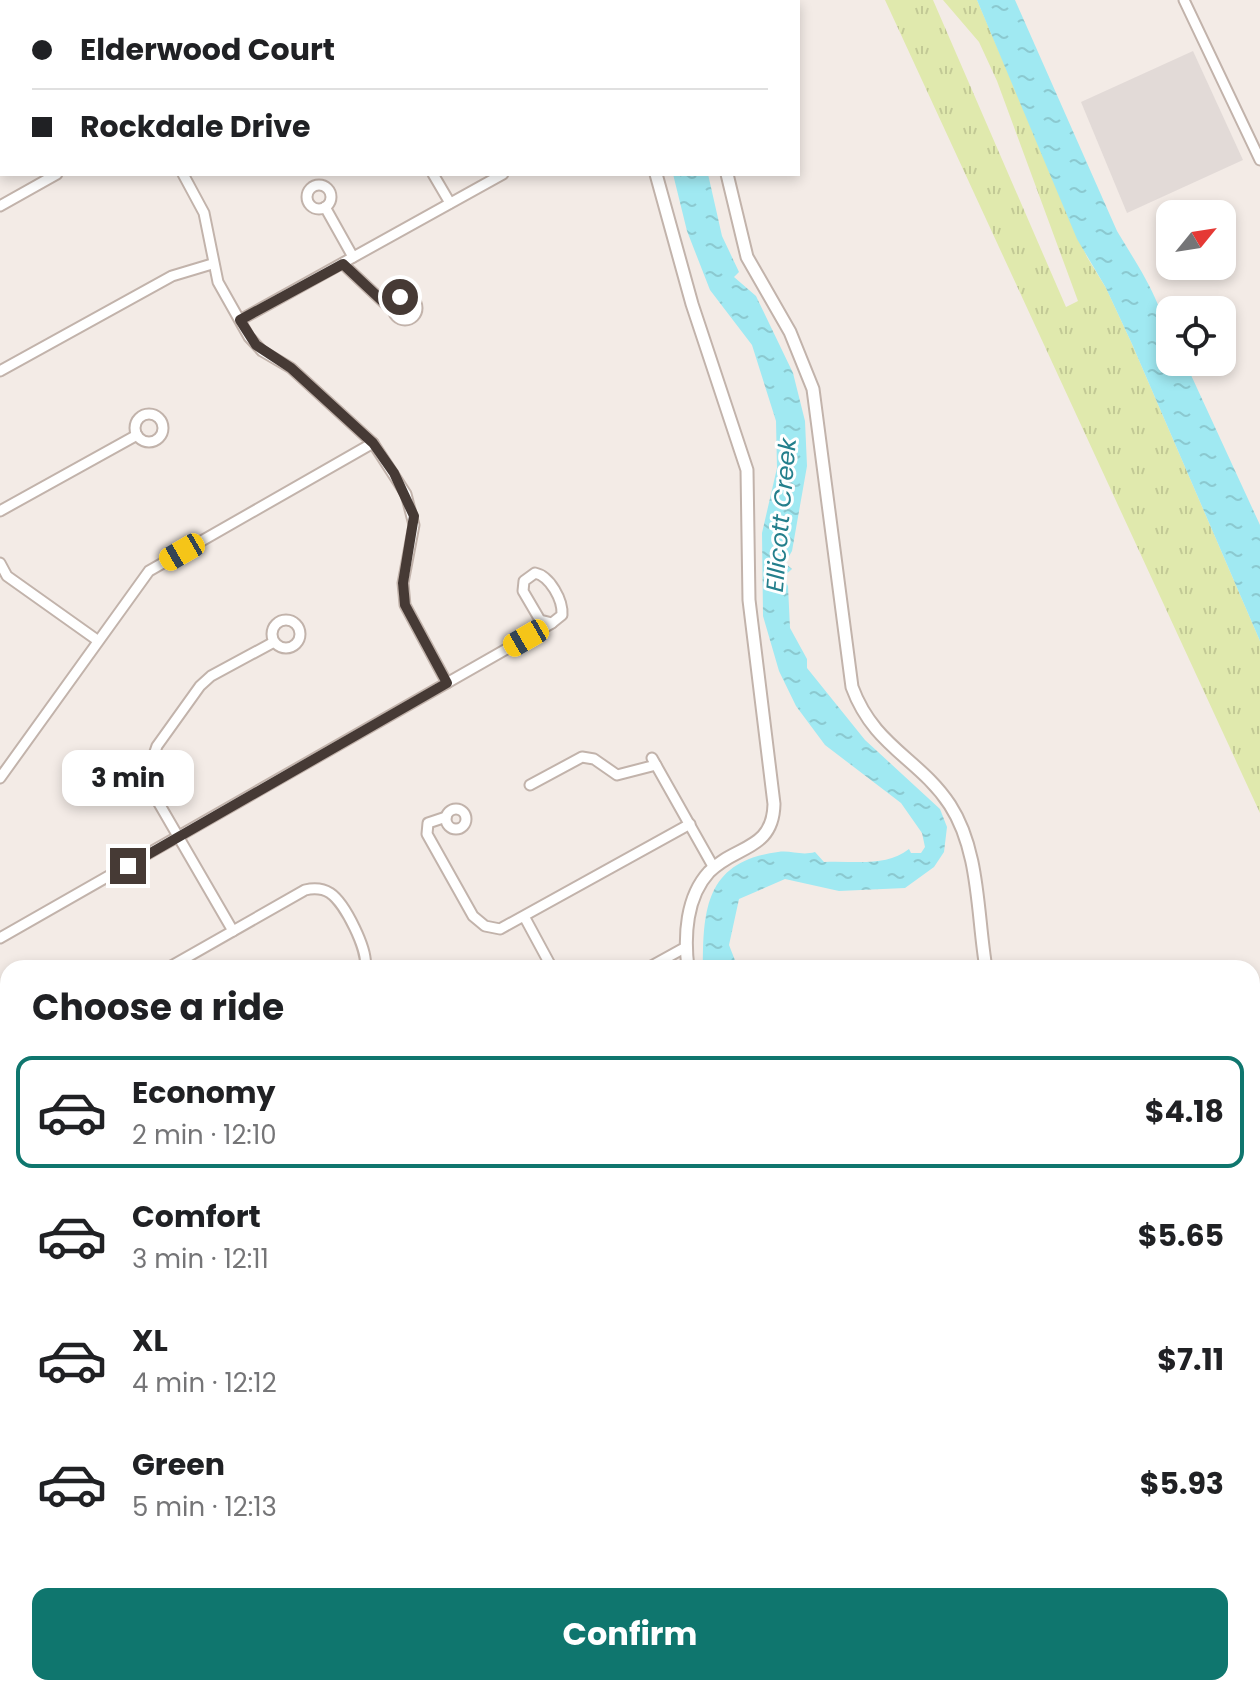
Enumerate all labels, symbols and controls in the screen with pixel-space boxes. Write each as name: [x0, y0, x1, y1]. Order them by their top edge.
text: Elderwood Court: [80, 28, 335, 71]
text: Rockdale Drive: [80, 105, 311, 148]
north arrow: [1156, 200, 1236, 280]
map controls: [1156, 200, 1236, 376]
route start: [382, 279, 418, 315]
button: locate: [1156, 296, 1236, 376]
water label: Ellicott Creek: [758, 435, 804, 593]
car: [155, 530, 209, 574]
car: [499, 616, 553, 660]
callout: 3 min: [62, 750, 194, 806]
text: 3 min: [91, 760, 165, 796]
route end: [110, 848, 146, 884]
text: Choose a ride: [32, 982, 284, 1033]
text: Economy: [132, 1071, 276, 1114]
icon: car: [36, 1076, 108, 1148]
text: $4.18: [1145, 1090, 1224, 1133]
text: 2 min · 12:10: [132, 1117, 277, 1153]
text: Comfort: [132, 1195, 261, 1238]
icon: car: [36, 1200, 108, 1272]
text: $5.65: [1138, 1214, 1224, 1257]
text: 3 min · 12:11: [132, 1241, 269, 1277]
text: XL: [132, 1319, 168, 1362]
icon: car: [36, 1324, 108, 1396]
text: $7.11: [1157, 1338, 1224, 1381]
text: 4 min · 12:12: [132, 1365, 277, 1401]
text: Green: [132, 1443, 225, 1486]
icon: car: [36, 1448, 108, 1520]
text: $5.93: [1140, 1462, 1224, 1505]
text: 5 min · 12:13: [132, 1489, 277, 1525]
button: Confirm: [32, 1588, 1228, 1680]

